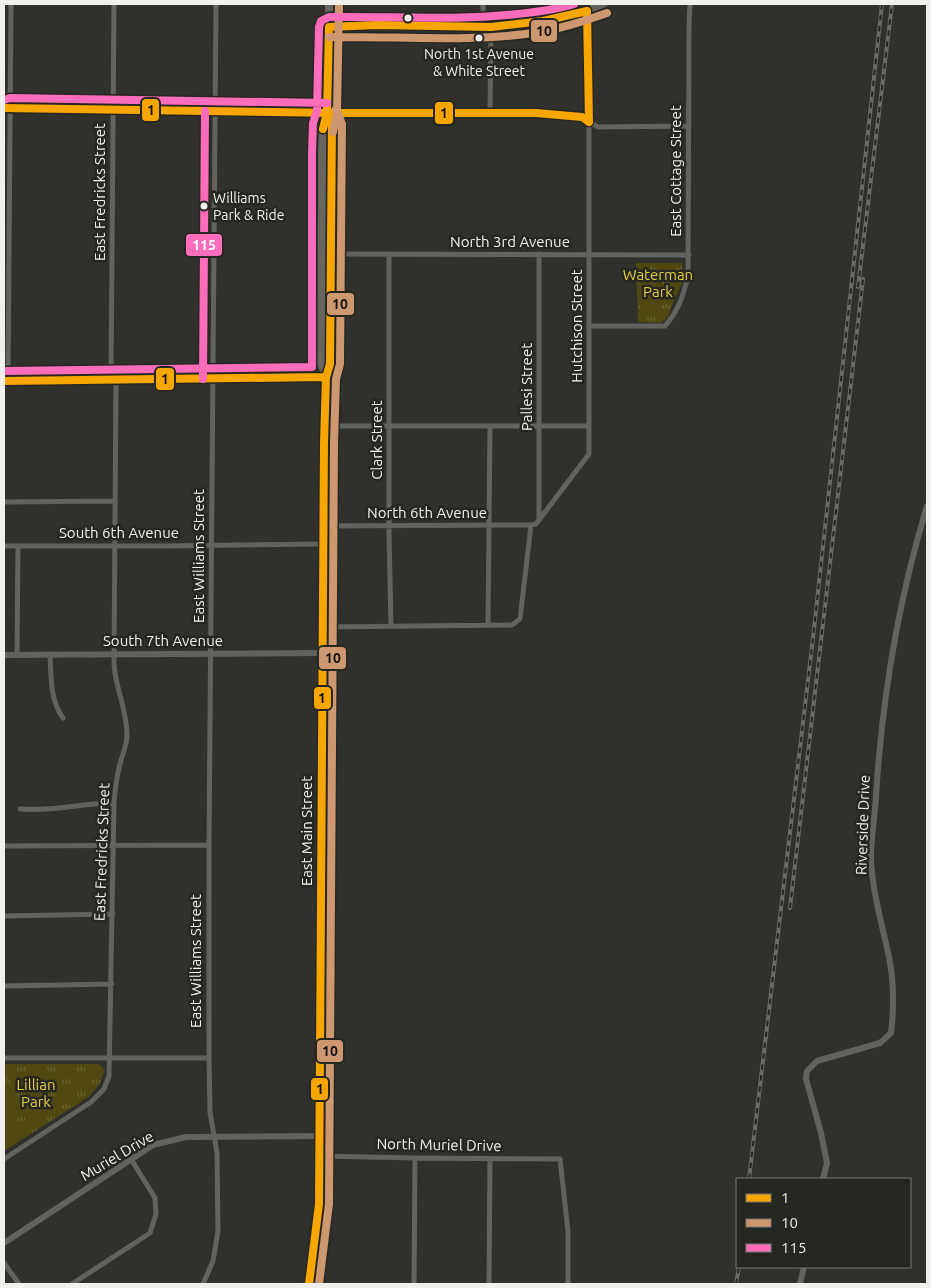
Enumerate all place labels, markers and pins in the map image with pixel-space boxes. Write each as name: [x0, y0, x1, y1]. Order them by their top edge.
unlabelled marker: [403, 13, 413, 23]
marker: North 1st Avenue & White Street: [474, 33, 484, 43]
place label: North 1st Avenue & White Street: [424, 46, 534, 79]
place label: Williams Park & Ride: [213, 190, 284, 223]
marker: Williams Park & Ride: [199, 201, 209, 211]

